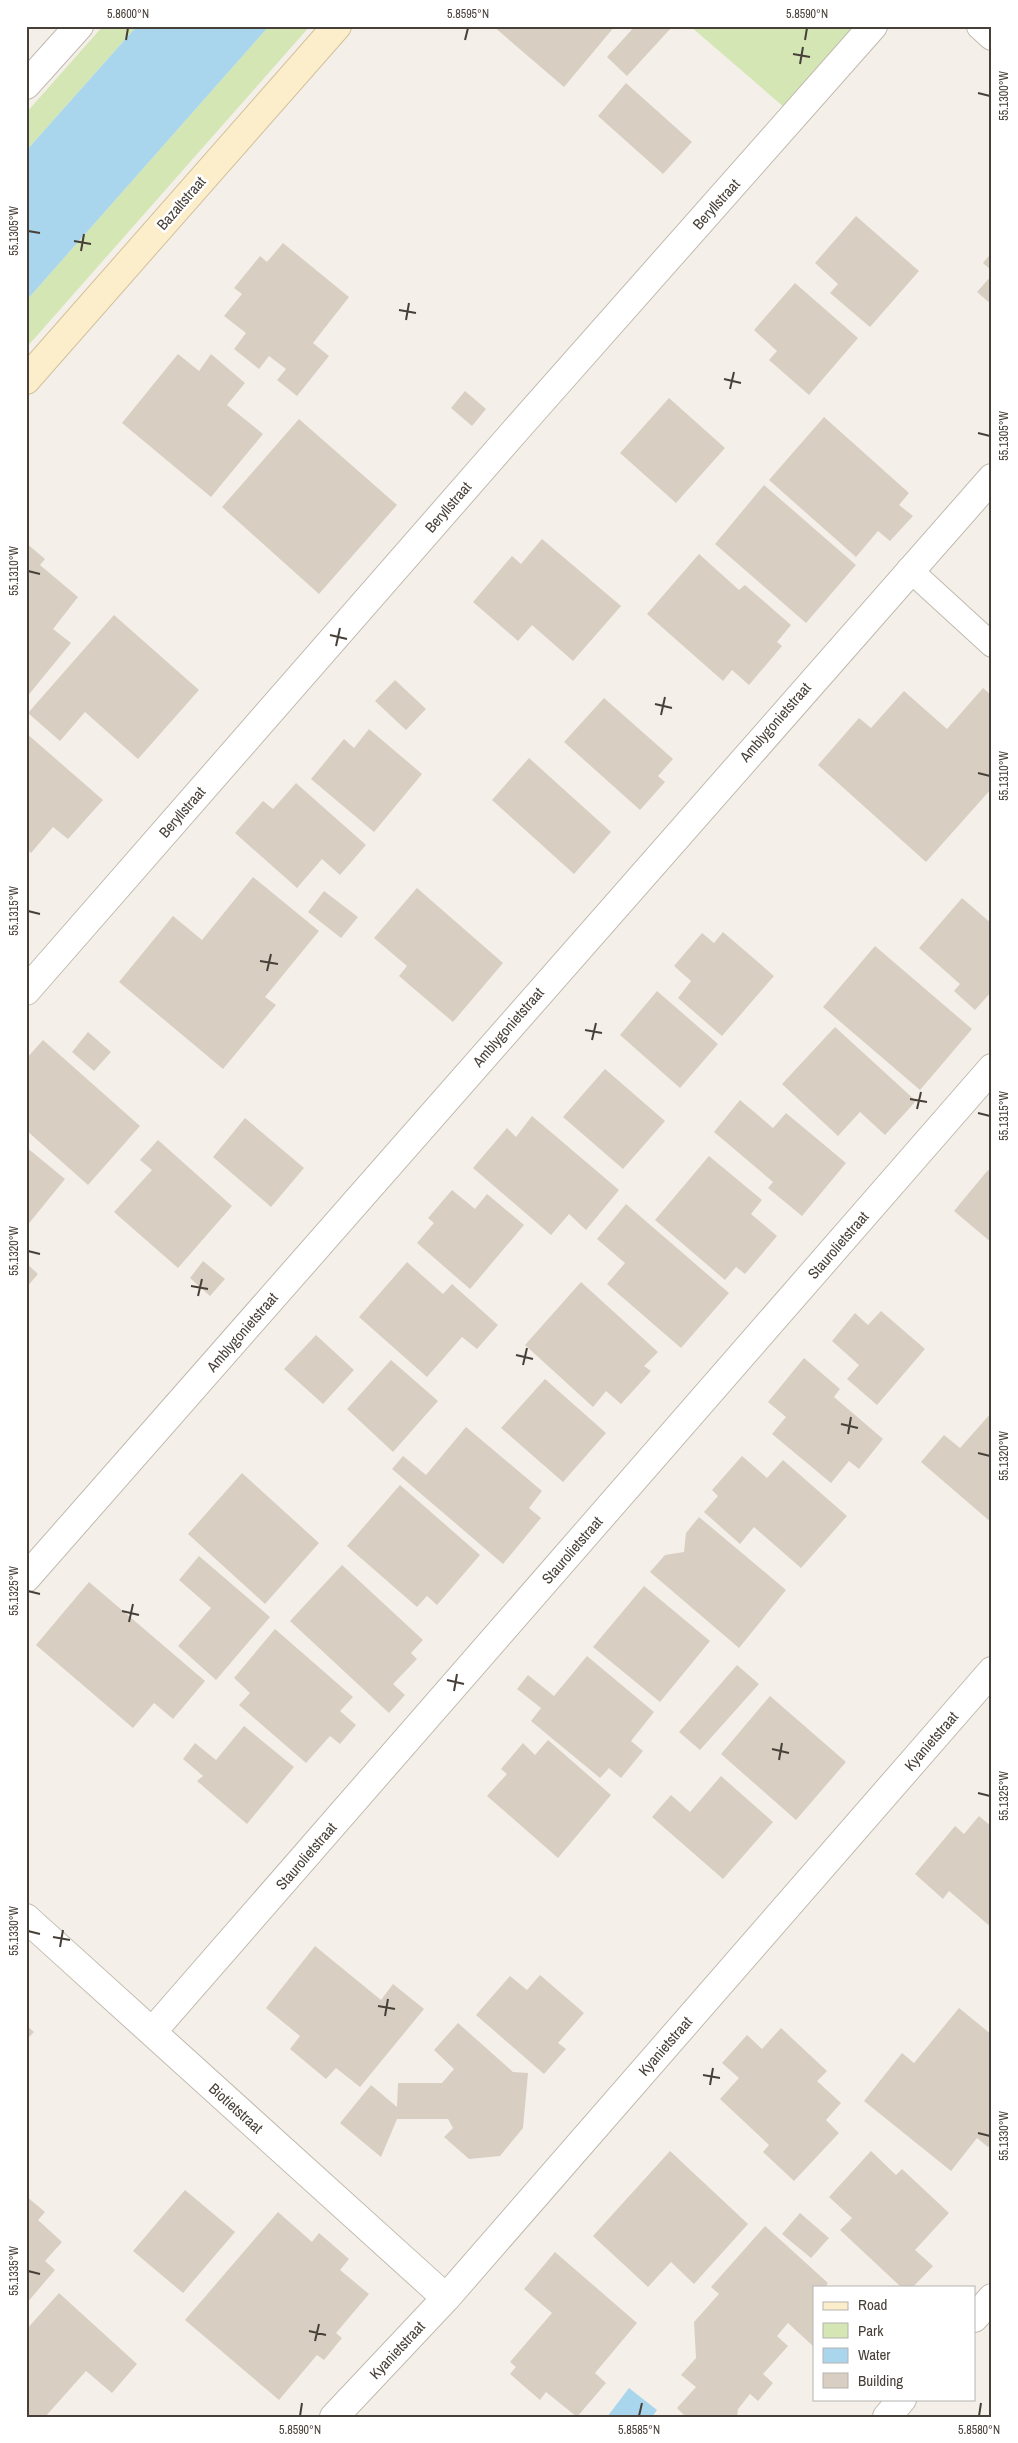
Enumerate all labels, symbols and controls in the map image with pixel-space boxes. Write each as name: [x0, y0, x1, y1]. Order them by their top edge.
text: 5.8600°N: [107, 6, 149, 22]
text: 5.8595°N: [447, 6, 489, 22]
text: 5.8590°N: [786, 6, 828, 22]
text: 55.1300°W: [996, 70, 1012, 121]
street label: Bazaltstraat: [152, 171, 211, 234]
street label: Beryllstraat: [688, 174, 745, 234]
text: 55.1305°W: [6, 205, 22, 256]
text: 55.1305°W: [996, 410, 1012, 461]
street label: Beryllstraat: [420, 476, 476, 537]
text: 55.1310°W: [6, 545, 22, 596]
street label: Amblygonietstraat: [734, 677, 816, 767]
text: 55.1310°W: [996, 750, 1012, 801]
street label: Beryllstraat: [154, 781, 210, 842]
text: 55.1315°W: [6, 885, 22, 936]
street label: Amblygonietstraat: [467, 982, 549, 1072]
text: 55.1315°W: [996, 1090, 1012, 1141]
street label: Staurolietstraat: [803, 1206, 874, 1283]
text: 55.1320°W: [6, 1225, 22, 1276]
street label: Amblygonietstraat: [201, 1287, 283, 1377]
text: 55.1320°W: [996, 1430, 1012, 1481]
street label: Staurolietstraat: [537, 1511, 608, 1588]
text: 55.1325°W: [6, 1565, 22, 1616]
street label: Kyanietstraat: [899, 1706, 963, 1775]
text: 55.1325°W: [996, 1770, 1012, 1821]
street label: Staurolietstraat: [271, 1817, 342, 1894]
text: 55.1330°W: [6, 1905, 22, 1956]
street label: Kyanietstraat: [633, 2011, 697, 2080]
street label: Biotietstraat: [204, 2078, 268, 2138]
text: 55.1330°W: [996, 2110, 1012, 2161]
text: 55.1335°W: [6, 2245, 22, 2296]
legend: [813, 2286, 976, 2400]
text: Road: [858, 2294, 887, 2315]
street label: Kyanietstraat: [365, 2316, 430, 2384]
text: Park: [858, 2320, 884, 2341]
text: Water: [858, 2344, 890, 2365]
text: Building: [858, 2370, 903, 2391]
text: 5.8590°N: [279, 2422, 321, 2438]
text: 5.8585°N: [618, 2422, 660, 2438]
text: 5.8580°N: [958, 2422, 1000, 2438]

